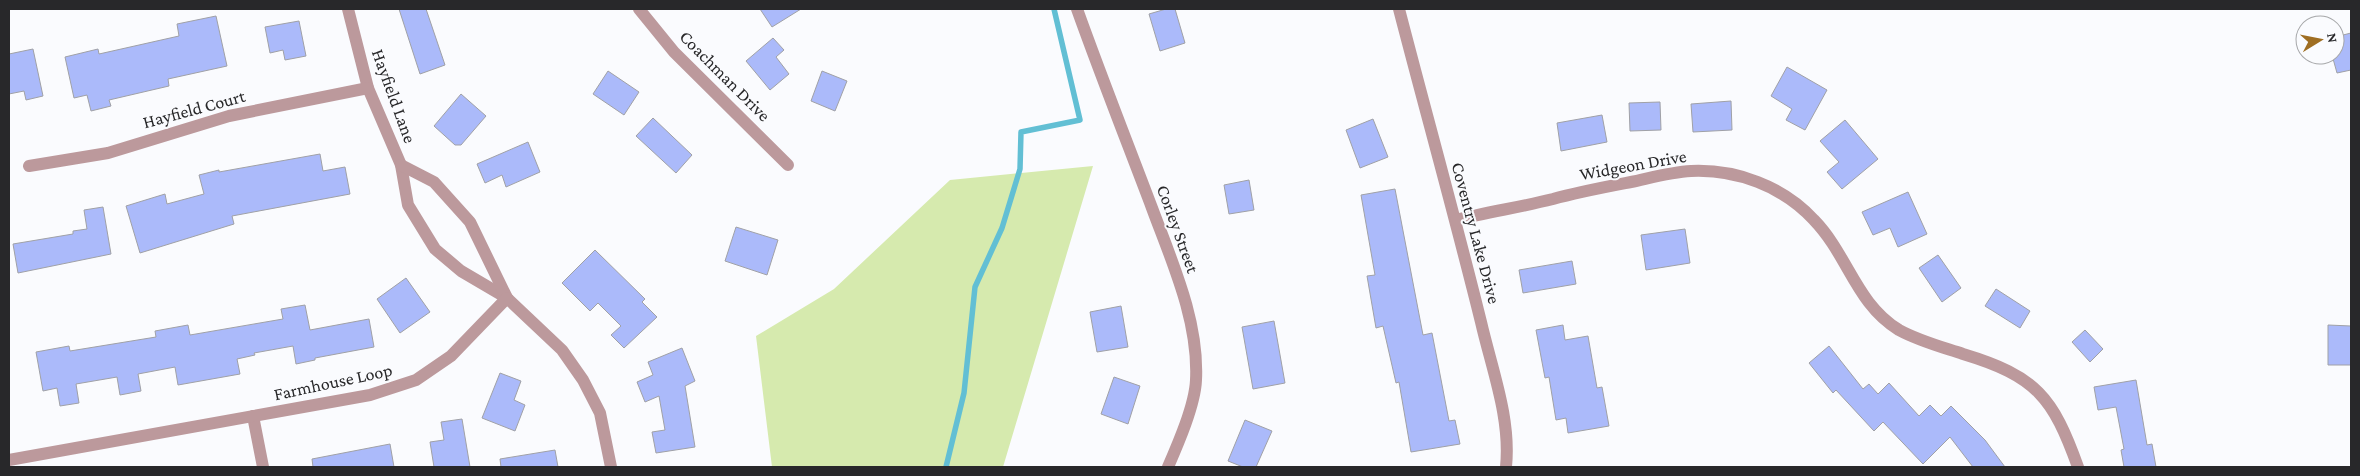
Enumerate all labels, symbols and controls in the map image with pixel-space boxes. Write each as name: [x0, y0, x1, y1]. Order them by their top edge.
north arrow: [2295, 15, 2345, 65]
street label: Coachman Drive: [676, 27, 774, 125]
text: N: [2324, 32, 2342, 44]
street label: Hayfield Lane: [368, 46, 420, 146]
street label: Hayfield Court: [141, 85, 248, 132]
street label: Widgeon Drive: [1578, 146, 1688, 184]
street label: Coventry Lake Drive: [1448, 160, 1504, 306]
street label: Corley Street: [1153, 182, 1204, 277]
street label: Farmhouse Loop: [272, 360, 394, 404]

